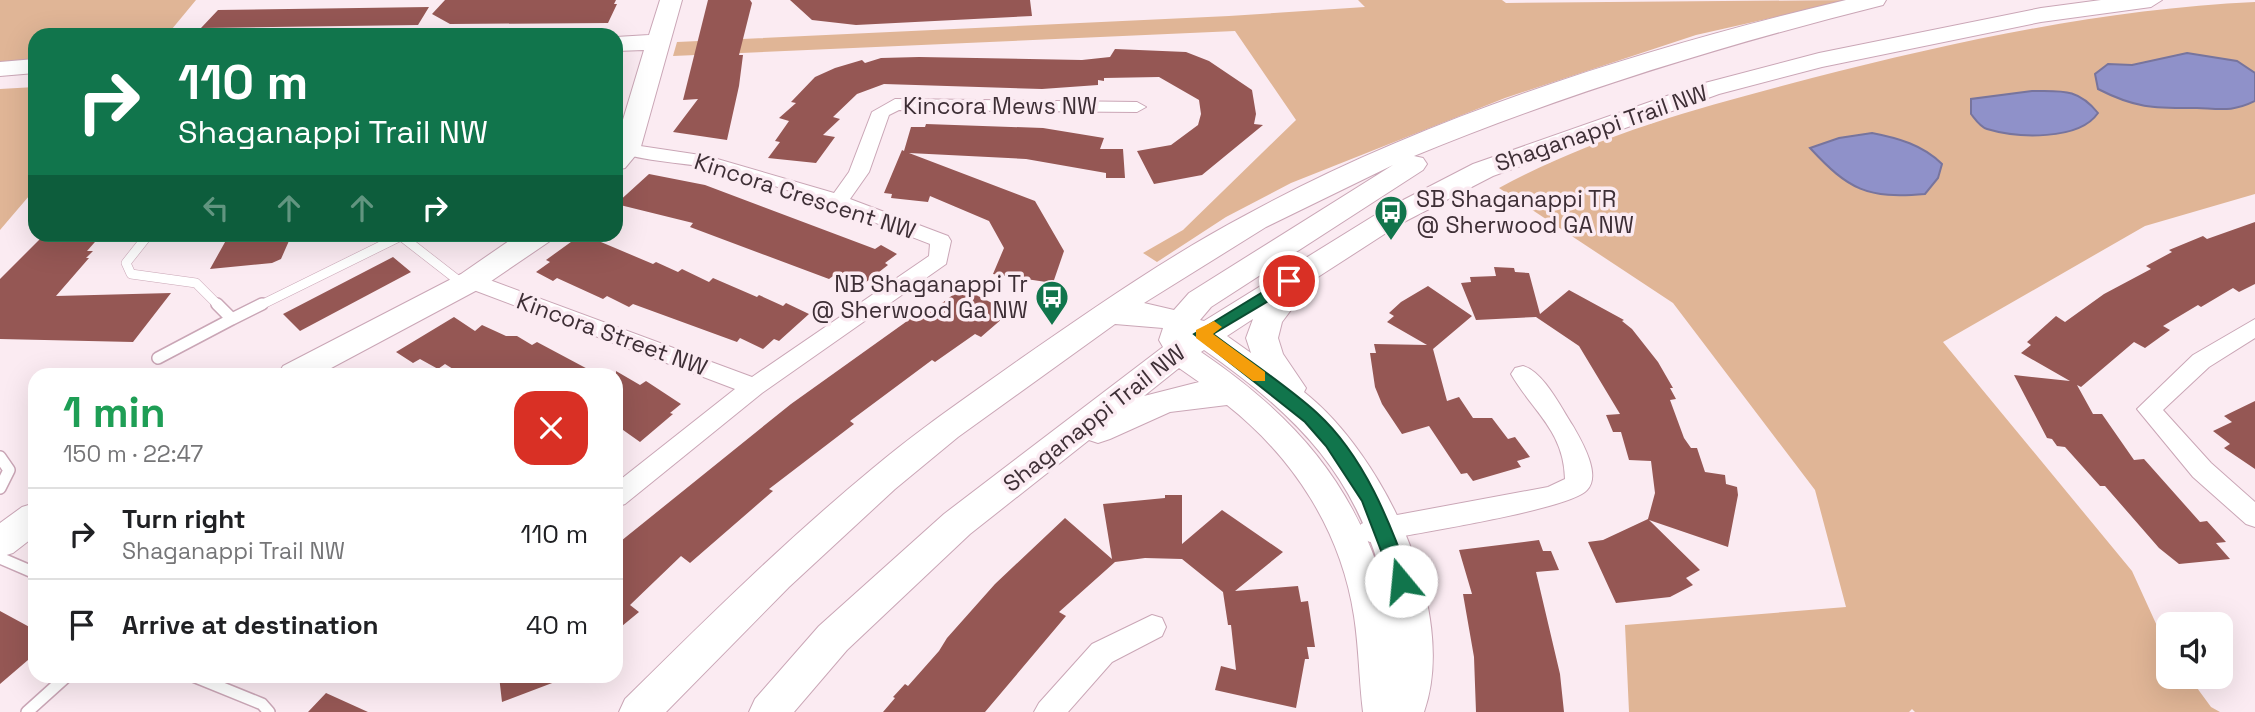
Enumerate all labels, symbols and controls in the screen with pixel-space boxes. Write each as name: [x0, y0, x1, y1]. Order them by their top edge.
text: 110 m: [178, 51, 308, 113]
icon: right: [63, 56, 154, 147]
street label: Shaganappi Trail NW: [1491, 78, 1711, 178]
street label: Kincora Mews NW: [903, 91, 1097, 121]
text: Shaganappi Trail NW: [178, 112, 488, 152]
street label: Kincora Crescent NW: [691, 146, 919, 246]
place label: SB Shaganappi TR @ Sherwood GA NW: [1416, 184, 1634, 240]
icon: left: [197, 189, 235, 227]
icon: ahead: [270, 189, 308, 227]
icon: ahead: [343, 189, 381, 227]
icon: right: [416, 189, 454, 227]
bus stop icon: SB Shaganappi TR @ Sherwood GA NW: [1372, 193, 1410, 242]
pin: [1259, 251, 1319, 311]
icon: arrive: [1270, 262, 1308, 300]
place label: NB Shaganappi Tr @ Sherwood Ga NW: [811, 269, 1028, 325]
bus stop icon: NB Shaganappi Tr @ Sherwood Ga NW: [1033, 278, 1071, 327]
street label: Kincora Street NW: [513, 286, 711, 382]
street label: Shaganappi Trail NW: [997, 338, 1191, 498]
text: 1 min: [63, 386, 166, 439]
button: close: [514, 391, 588, 465]
text: 150 m · 22:47: [63, 439, 203, 469]
text: Turn right: [122, 502, 246, 536]
icon: right: [63, 515, 101, 553]
text: 110 m: [521, 517, 588, 551]
text: Shaganappi Trail NW: [122, 536, 345, 566]
position arrow: [1364, 544, 1438, 618]
icon: arrive: [63, 606, 101, 644]
text: Arrive at destination: [122, 608, 379, 642]
text: 40 m: [526, 608, 588, 642]
map controls: [2156, 612, 2233, 689]
button: sound: [2156, 612, 2233, 689]

